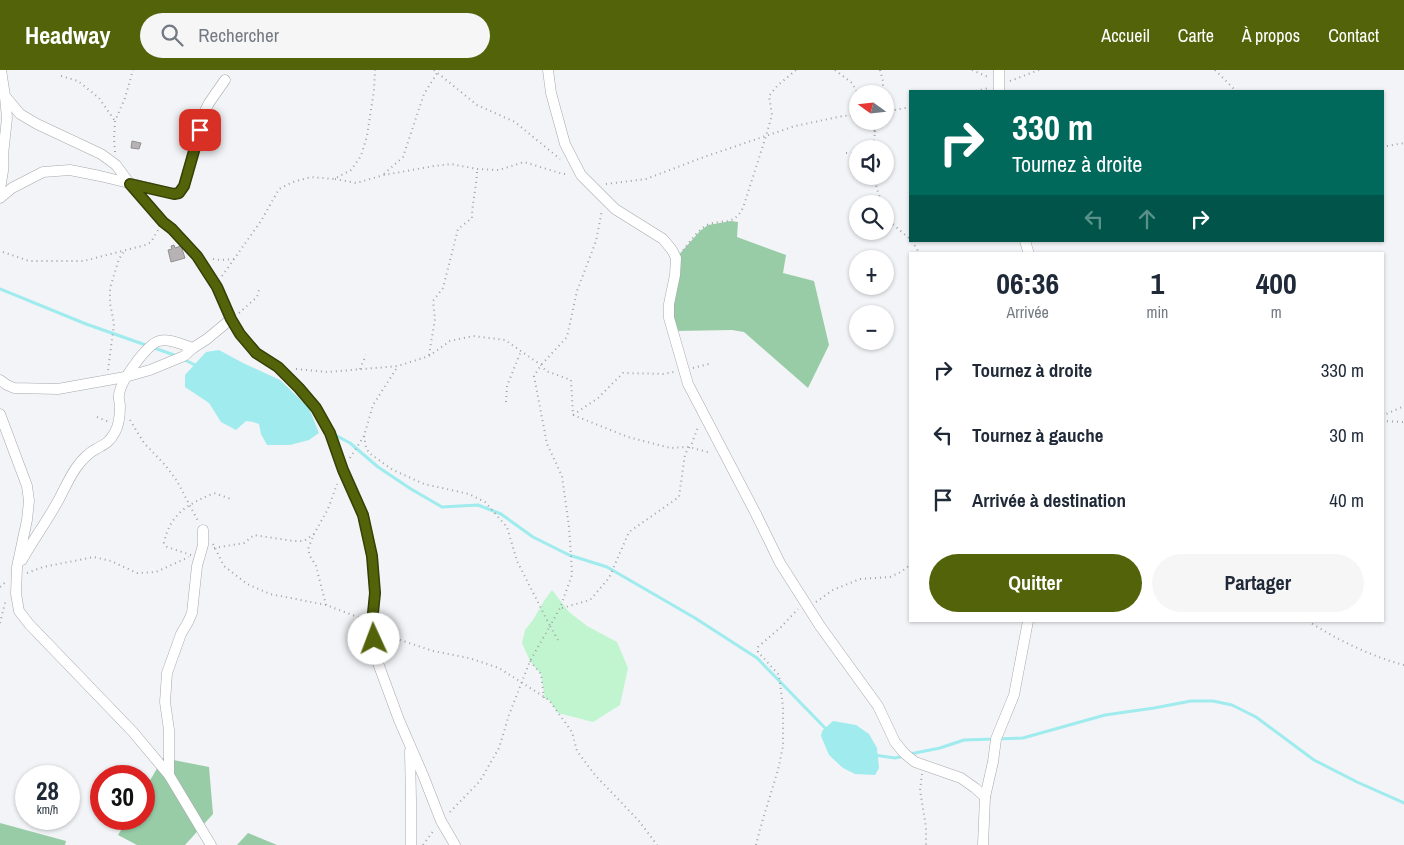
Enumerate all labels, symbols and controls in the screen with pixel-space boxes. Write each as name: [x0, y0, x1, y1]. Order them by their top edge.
search box: [140, 13, 490, 58]
text: Headway: [25, 19, 110, 51]
icon: search: [158, 21, 186, 49]
text: Rechercher: [198, 22, 279, 48]
text: Accueil: [1101, 23, 1150, 48]
text: Carte: [1178, 23, 1214, 48]
text: À propos: [1242, 23, 1300, 48]
text: Contact: [1328, 23, 1379, 48]
north arrow: [849, 85, 894, 130]
map controls: [849, 85, 894, 350]
text: 330 m: [1012, 104, 1093, 151]
pin: [179, 109, 221, 151]
icon: right: [929, 110, 994, 175]
icon: arrive: [186, 116, 214, 144]
button: sound: [849, 140, 894, 185]
text: Tournez à droite: [1012, 149, 1142, 179]
button: search: [849, 195, 894, 240]
icon: left: [1080, 205, 1108, 233]
icon: ahead: [1133, 205, 1161, 233]
icon: right: [1186, 205, 1214, 233]
button: +: [849, 250, 894, 295]
text: 06:36: [996, 263, 1059, 303]
text: 1: [1151, 263, 1164, 303]
text: 400: [1256, 263, 1297, 303]
text: Arrivée: [1007, 301, 1049, 323]
text: min: [1146, 301, 1168, 323]
text: m: [1271, 301, 1282, 323]
button: −: [849, 305, 894, 350]
icon: right: [929, 356, 957, 384]
text: Tournez à droite: [972, 357, 1092, 383]
text: 330 m: [1321, 357, 1364, 383]
icon: left: [929, 421, 957, 449]
text: Tournez à gauche: [972, 422, 1103, 448]
text: 30 m: [1329, 422, 1364, 448]
icon: arrive: [929, 486, 957, 514]
text: Arrivée à destination: [972, 487, 1126, 513]
text: 40 m: [1329, 487, 1364, 513]
button: Quitter: [929, 554, 1142, 612]
button: Partager: [1152, 554, 1364, 612]
position arrow: [347, 612, 399, 664]
speed limit sign: 30: [90, 765, 155, 830]
text: 28: [36, 774, 59, 808]
text: km/h: [37, 802, 58, 818]

